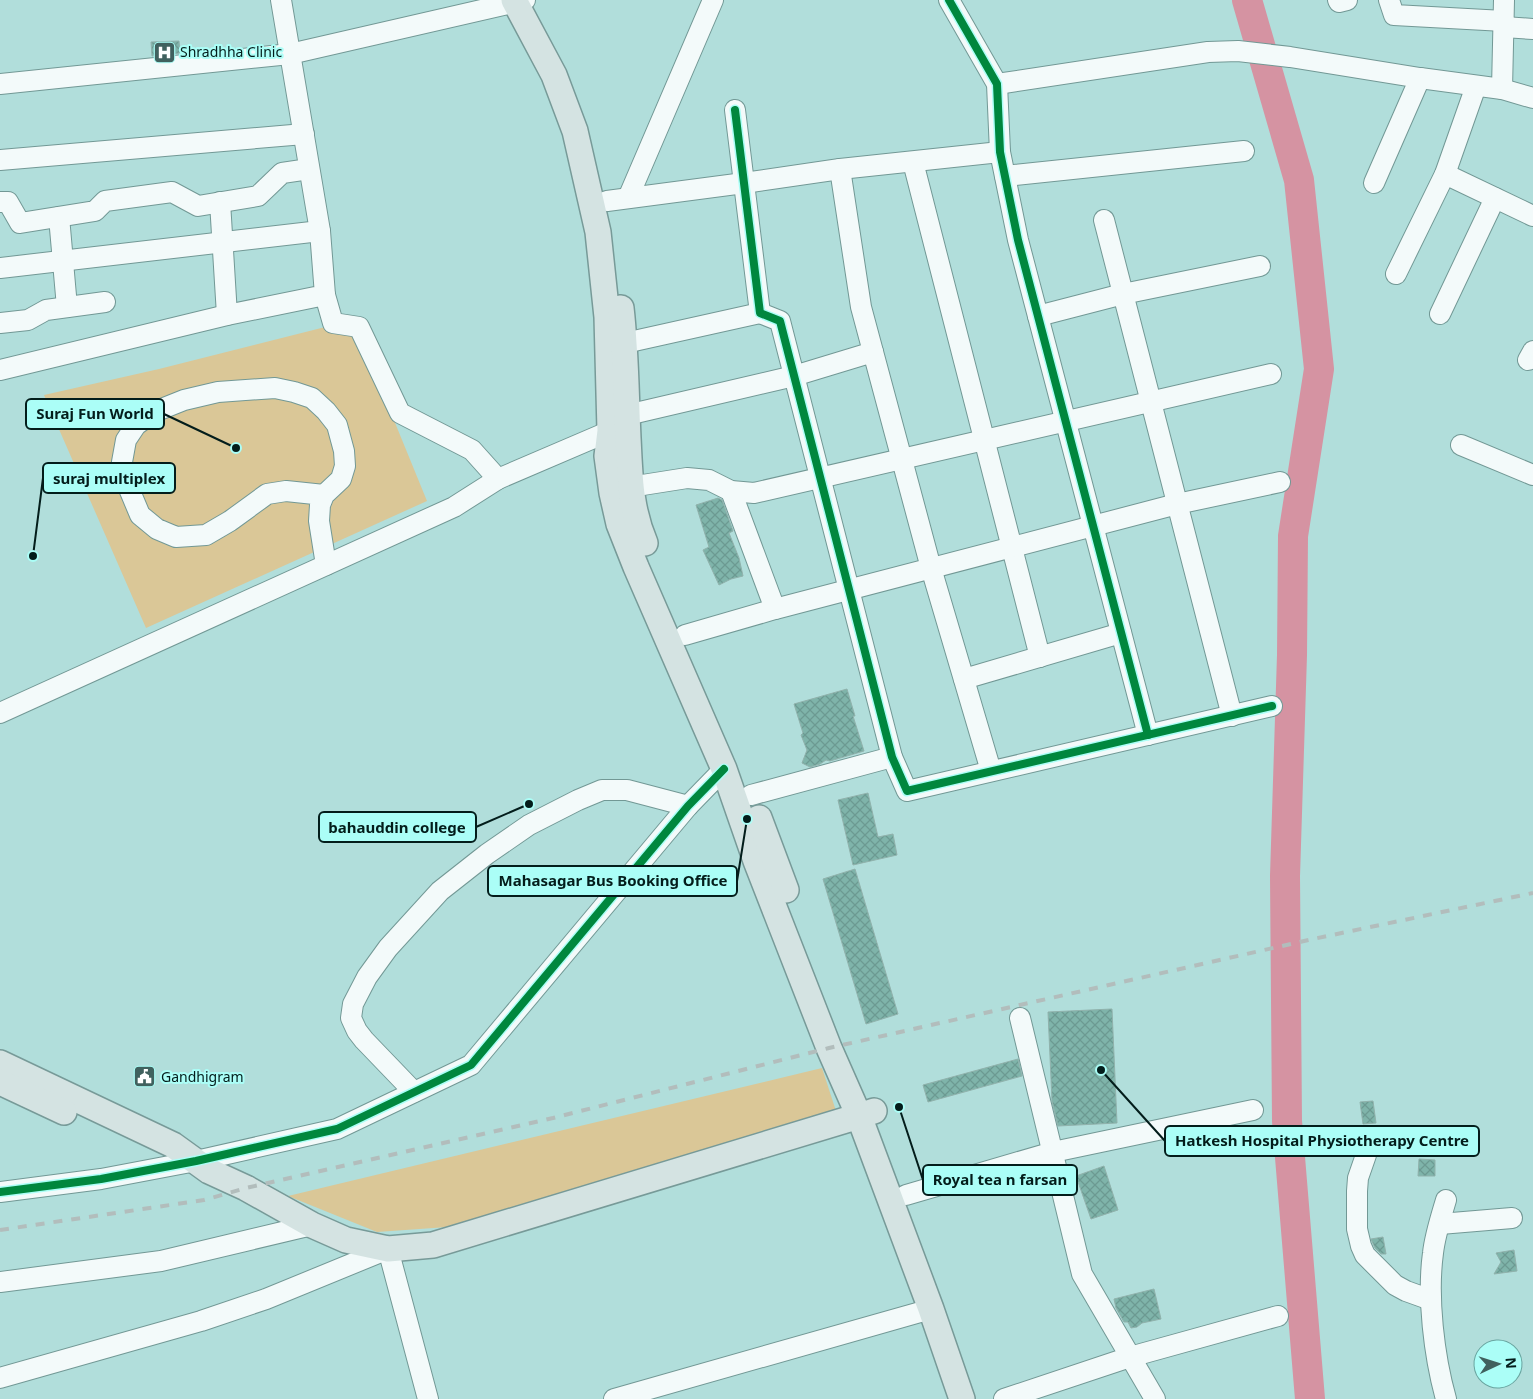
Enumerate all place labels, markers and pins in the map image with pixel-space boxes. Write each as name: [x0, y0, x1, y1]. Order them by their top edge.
hospital icon: Shradhha Clinic: [152, 40, 176, 64]
place label: Shradhha Clinic: [180, 42, 282, 61]
callout: Suraj Fun World: [26, 399, 164, 429]
callout: suraj multiplex: [43, 463, 175, 493]
callout: bahauddin college: [319, 812, 476, 842]
callout: Mahasagar Bus Booking Office: [488, 866, 737, 896]
public building icon: Gandhigram: [133, 1065, 157, 1089]
place label: Gandhigram: [161, 1067, 244, 1086]
callout: Hatkesh Hospital Physiotherapy Centre: [1165, 1126, 1479, 1156]
callout: Royal tea n farsan: [923, 1165, 1077, 1195]

